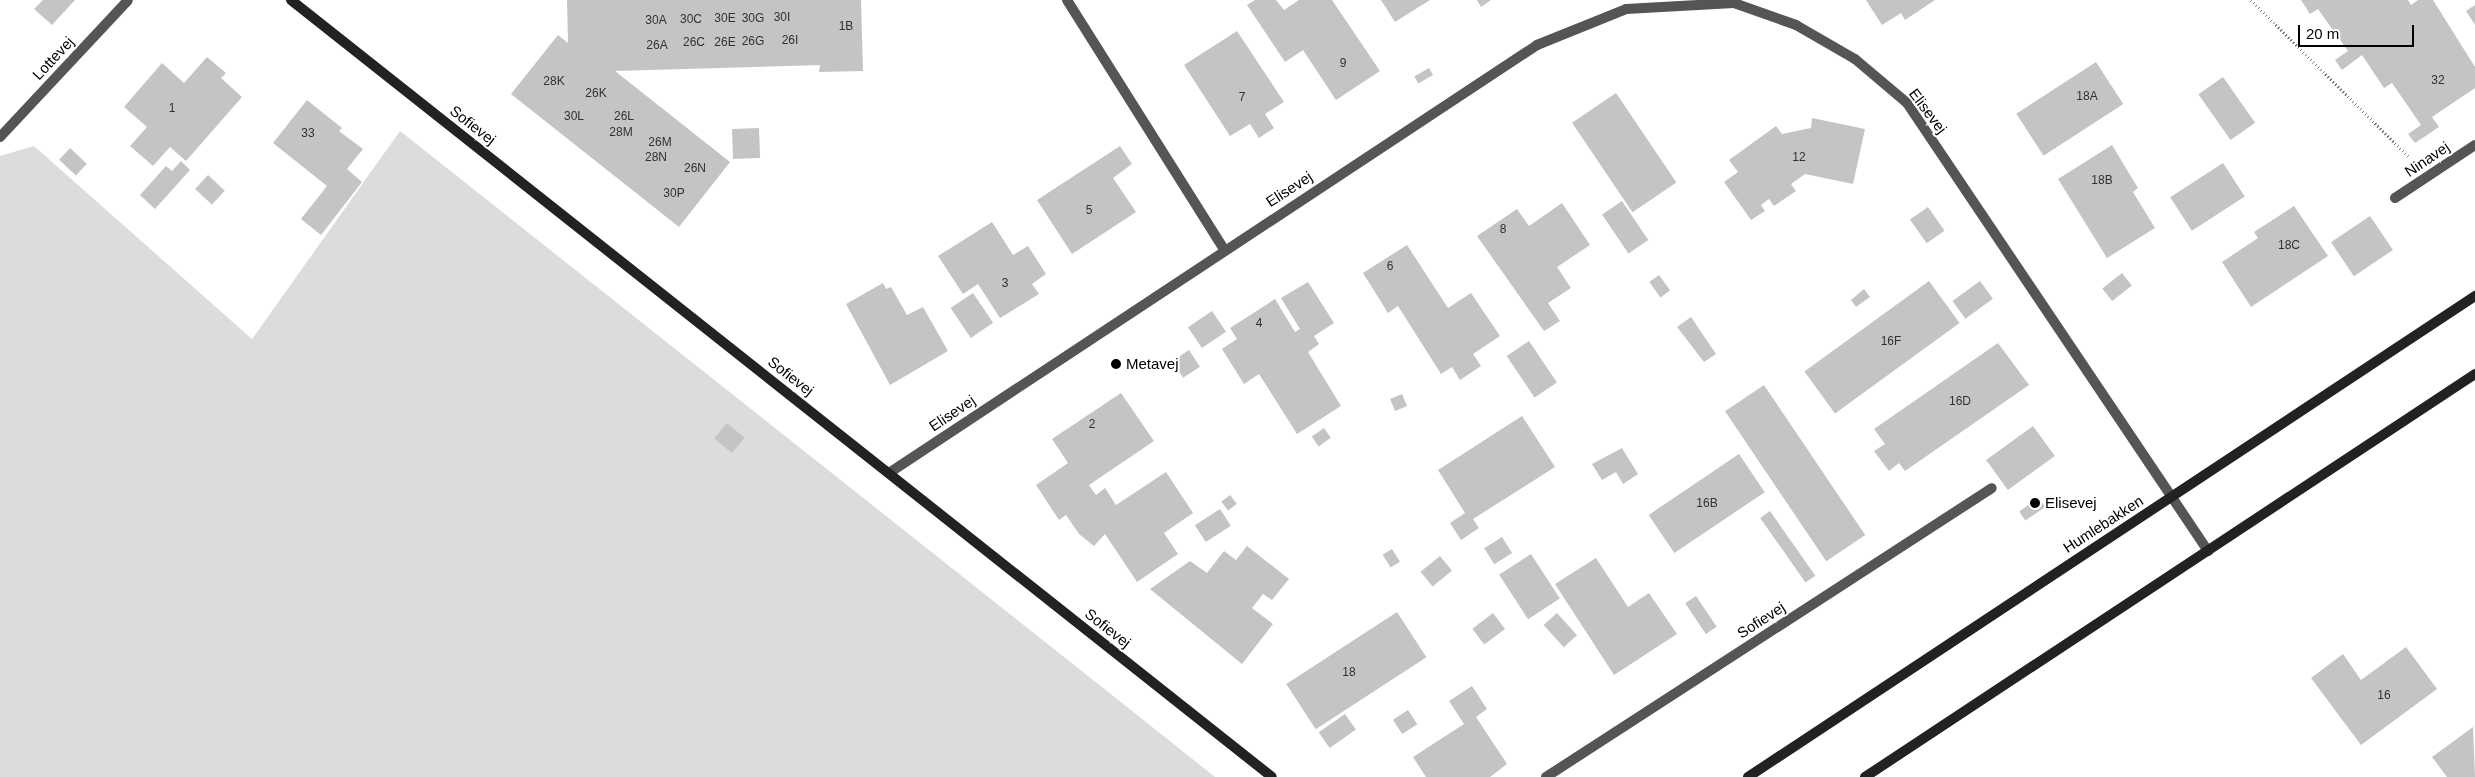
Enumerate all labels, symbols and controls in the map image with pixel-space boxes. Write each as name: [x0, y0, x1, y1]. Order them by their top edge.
house number: 30I: [774, 11, 790, 25]
house number: 30E: [714, 12, 736, 26]
house number: 30G: [742, 12, 764, 26]
house number: 30C: [680, 13, 702, 27]
house number: 30A: [645, 14, 667, 28]
scale bar: [2300, 15, 2416, 47]
house number: 1B: [839, 20, 853, 34]
text: 20 m: [2306, 25, 2339, 42]
street label: Lottevej: [29, 33, 77, 83]
house number: 26I: [782, 34, 798, 48]
house number: 26G: [742, 35, 764, 49]
house number: 26C: [683, 36, 705, 50]
house number: 26E: [714, 36, 736, 50]
house number: 26A: [646, 39, 668, 53]
house number: 9: [1340, 57, 1346, 71]
house number: 32: [2431, 74, 2445, 88]
house number: 28K: [543, 75, 565, 89]
street label: Elisevej: [1905, 85, 1951, 137]
house number: 26K: [585, 87, 607, 101]
house number: 18A: [2076, 90, 2098, 104]
house number: 7: [1239, 91, 1245, 105]
street label: Sofievej: [446, 101, 500, 149]
house number: 1: [169, 102, 175, 116]
house number: 30L: [564, 110, 584, 124]
house number: 26L: [614, 110, 634, 124]
house number: 28M: [609, 126, 633, 140]
house number: 33: [301, 127, 315, 141]
house number: 26M: [648, 136, 672, 150]
street label: Ninavej: [2401, 138, 2453, 180]
house number: 28N: [645, 151, 667, 165]
house number: 12: [1792, 151, 1806, 165]
house number: 26N: [684, 162, 706, 176]
street label: Elisevej: [1262, 167, 1316, 211]
house number: 18B: [2091, 174, 2113, 188]
house number: 30P: [663, 187, 685, 201]
house number: 5: [1086, 204, 1092, 218]
house number: 8: [1500, 223, 1506, 237]
house number: 18C: [2278, 239, 2300, 253]
house number: 6: [1387, 260, 1393, 274]
house number: 3: [1002, 277, 1008, 291]
house number: 4: [1256, 317, 1262, 331]
house number: 16F: [1881, 335, 1901, 349]
street label: Sofievej: [764, 352, 818, 400]
place label: Metavej: [1126, 355, 1179, 373]
marker: Metavej: [1110, 358, 1122, 370]
street label: Elisevej: [926, 391, 978, 435]
house number: 16D: [1949, 395, 1971, 409]
house number: 2: [1089, 418, 1095, 432]
street label: Humlebakken: [2060, 491, 2146, 557]
place label: Elisevej: [2045, 494, 2097, 512]
house number: 16B: [1696, 497, 1718, 511]
marker: Elisevej: [2029, 497, 2041, 509]
street label: Sofievej: [1734, 598, 1788, 642]
street label: Sofievej: [1081, 604, 1135, 652]
house number: 18: [1342, 666, 1356, 680]
house number: 16: [2377, 689, 2391, 703]

